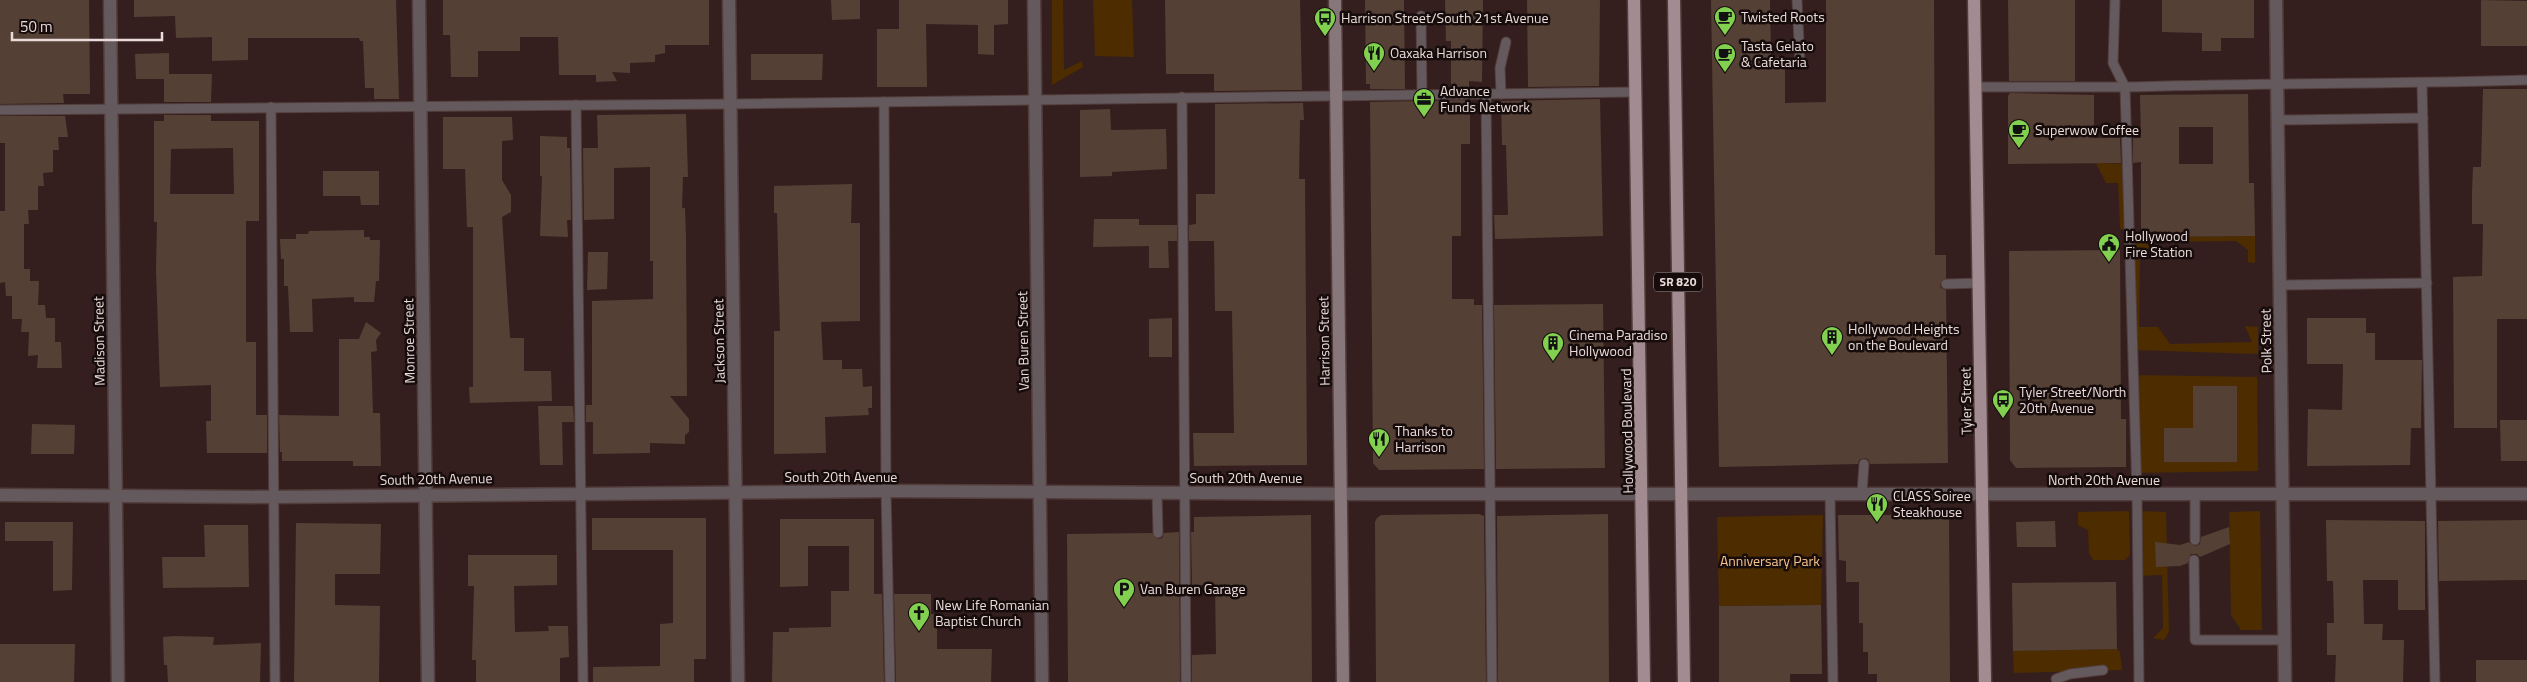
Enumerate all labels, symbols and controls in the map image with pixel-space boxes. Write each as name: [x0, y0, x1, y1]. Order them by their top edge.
cafe icon: Twisted Roots: [1713, 5, 1737, 36]
bus stop icon: Harrison Street/South 21st Avenue: [1313, 6, 1337, 37]
place label: Twisted Roots: [1741, 6, 1825, 27]
place label: Harrison Street/South 21st Avenue: [1341, 7, 1548, 28]
scale bar: [12, 10, 162, 42]
text: 50 m: [20, 15, 53, 38]
place label: Tasta Gelato & Cafetaria: [1741, 35, 1814, 72]
restaurant icon: Oaxaka Harrison: [1362, 41, 1386, 72]
place label: Oaxaka Harrison: [1390, 42, 1487, 63]
cafe icon: Tasta Gelato & Cafetaria: [1713, 42, 1737, 73]
place label: Advance Funds Network: [1440, 80, 1530, 117]
office icon: Advance Funds Network: [1412, 87, 1436, 118]
cafe icon: Superwow Coffee: [2007, 118, 2031, 149]
place label: Superwow Coffee: [2035, 119, 2139, 140]
place label: Hollywood Fire Station: [2125, 225, 2193, 262]
public building icon: Hollywood Fire Station: [2097, 232, 2121, 263]
road number: SR 820: [1654, 272, 1702, 292]
street label: Van Buren Street: [1011, 291, 1034, 391]
street label: Madison Street: [87, 296, 110, 386]
street label: Harrison Street: [1312, 296, 1335, 386]
street label: Monroe Street: [397, 298, 420, 384]
street label: Jackson Street: [707, 299, 730, 383]
street label: Polk Street: [2254, 308, 2277, 374]
place label: Hollywood Heights on the Boulevard: [1848, 318, 1959, 355]
place label: Cinema Paradiso Hollywood: [1569, 324, 1668, 361]
building icon: Hollywood Heights on the Boulevard: [1820, 325, 1844, 356]
building icon: Cinema Paradiso Hollywood: [1541, 331, 1565, 362]
street label: Tyler Street: [1954, 367, 1977, 435]
street label: Hollywood Boulevard: [1615, 368, 1638, 494]
place label: Tyler Street/North 20th Avenue: [2019, 381, 2126, 418]
bus stop icon: Tyler Street/North 20th Avenue: [1991, 388, 2015, 419]
place label: Thanks to Harrison: [1395, 420, 1453, 457]
restaurant icon: Thanks to Harrison: [1367, 427, 1391, 458]
street label: South 20th Avenue: [785, 466, 897, 487]
street label: South 20th Avenue: [379, 467, 493, 490]
street label: South 20th Avenue: [1190, 467, 1302, 488]
street label: North 20th Avenue: [2048, 469, 2160, 490]
place label: CLASS Soiree Steakhouse: [1893, 485, 1971, 522]
restaurant icon: CLASS Soiree Steakhouse: [1865, 492, 1889, 523]
park label: Anniversary Park: [1720, 550, 1820, 571]
parking icon: Van Buren Garage: [1112, 577, 1136, 608]
place label: Van Buren Garage: [1140, 578, 1246, 599]
place label: New Life Romanian Baptist Church: [935, 594, 1049, 631]
church icon: New Life Romanian Baptist Church: [907, 601, 931, 632]

